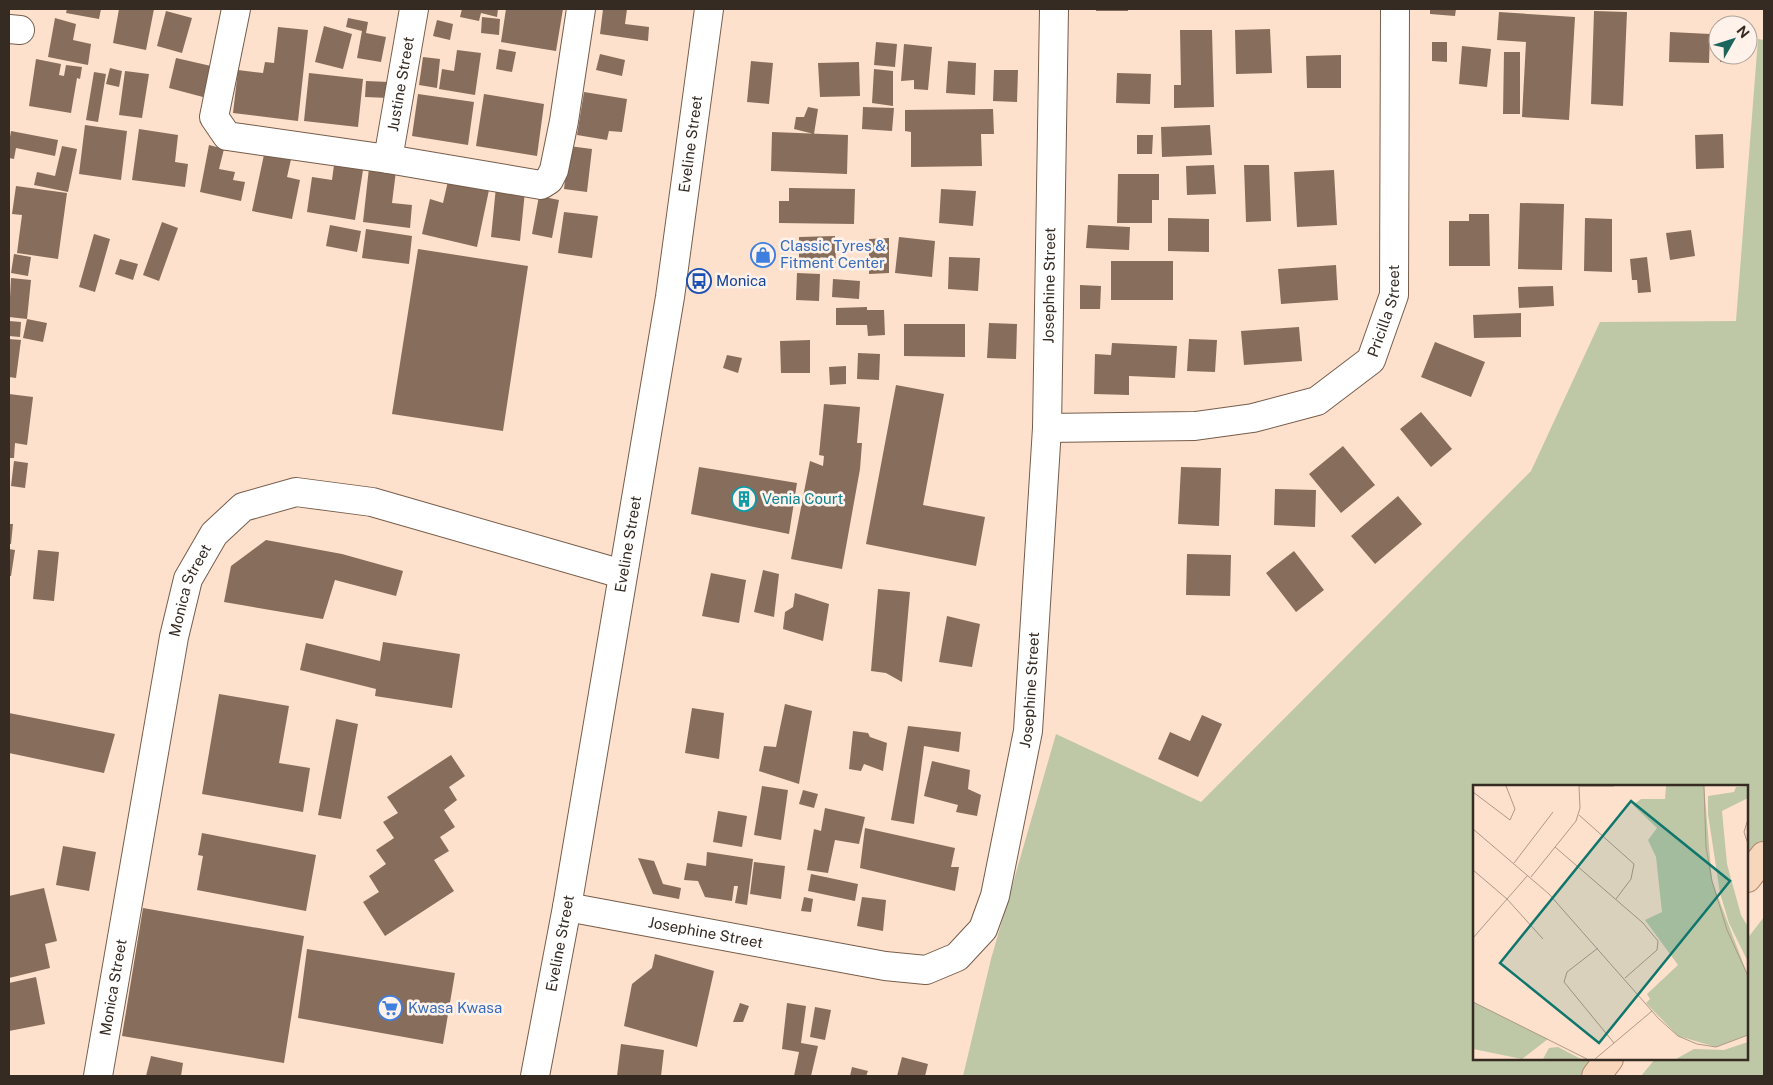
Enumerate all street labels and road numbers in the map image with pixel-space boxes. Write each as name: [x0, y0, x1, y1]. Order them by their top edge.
street label: Justine Street: [384, 35, 417, 133]
street label: Eveline Street: [675, 94, 705, 194]
street label: Josephine Street: [1039, 227, 1058, 344]
street label: Pricilla Street: [1364, 265, 1402, 359]
street label: Eveline Street: [611, 494, 644, 594]
street label: Monica Street: [165, 541, 214, 638]
street label: Josephine Street: [1016, 631, 1042, 749]
street label: Eveline Street: [542, 894, 577, 993]
street label: Josephine Street: [647, 913, 765, 951]
street label: Monica Street: [96, 937, 130, 1037]

